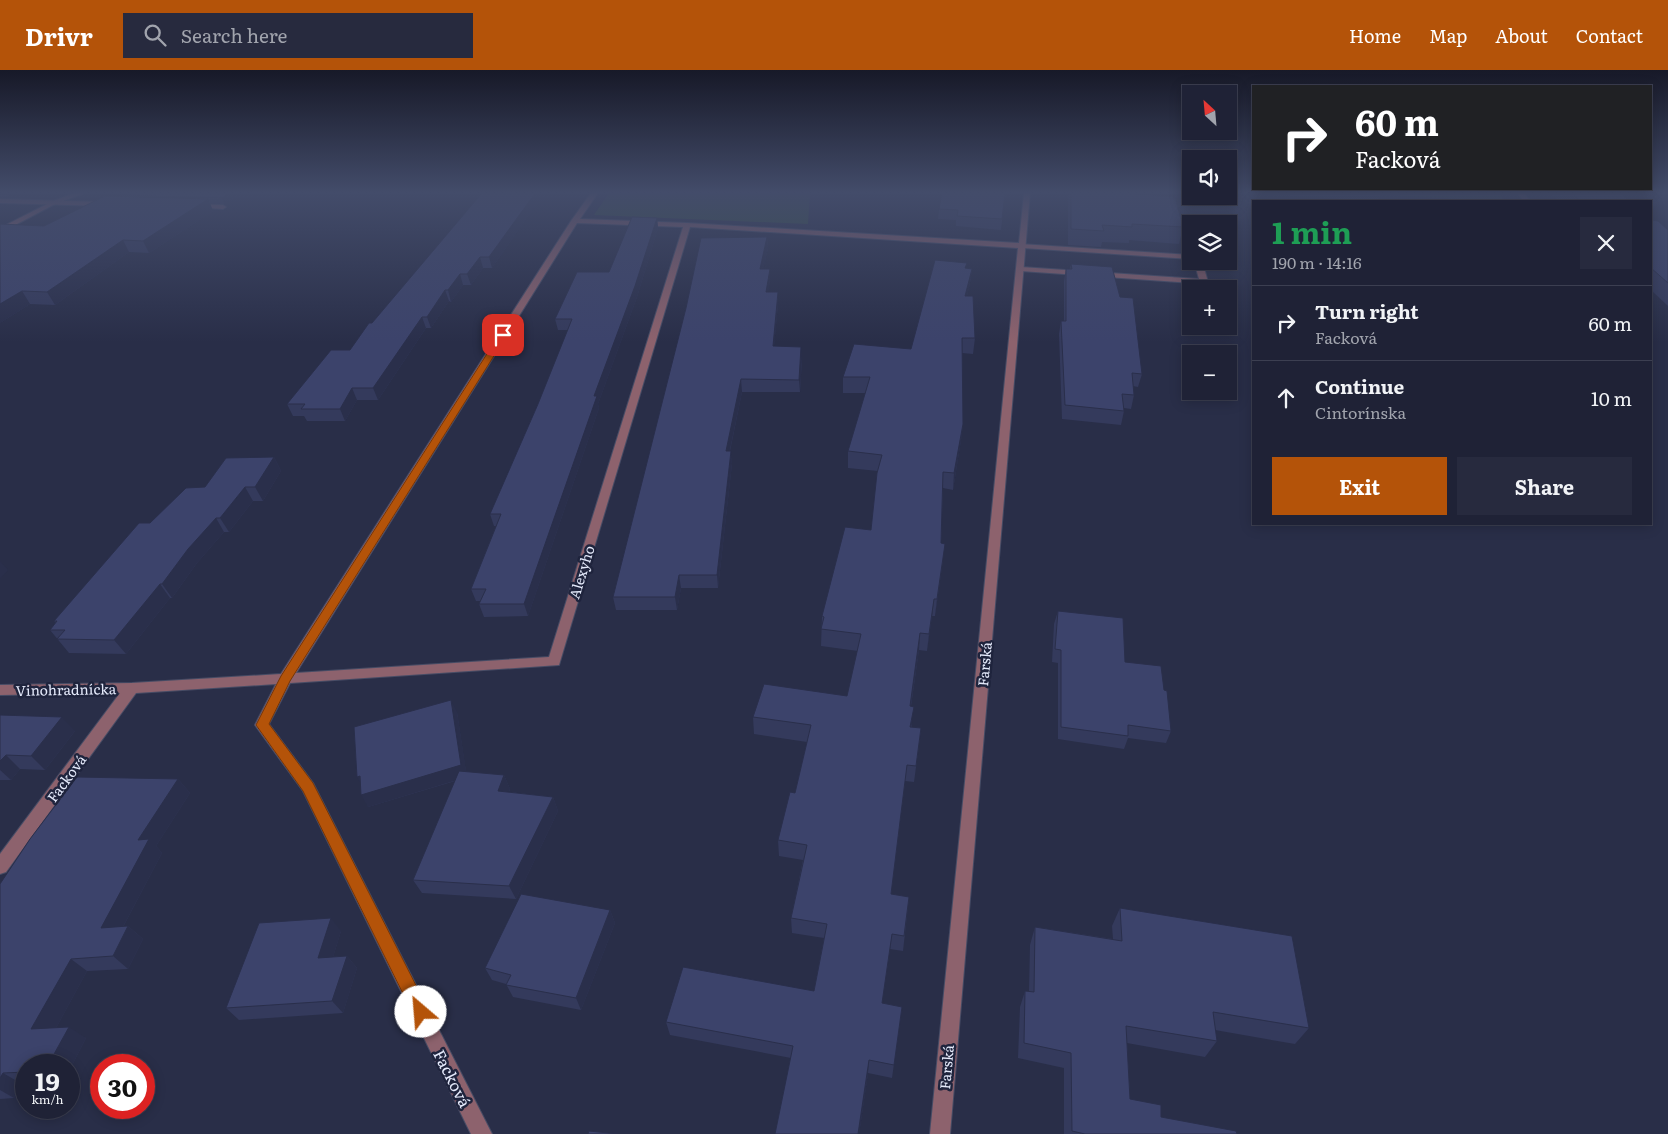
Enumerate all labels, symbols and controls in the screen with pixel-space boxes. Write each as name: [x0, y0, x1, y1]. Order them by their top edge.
search box: [123, 13, 473, 58]
text: Drivr: [25, 18, 93, 53]
icon: search: [141, 21, 169, 49]
text: Search here: [181, 21, 287, 49]
text: Home: [1349, 22, 1401, 49]
text: Map: [1429, 22, 1467, 49]
text: About: [1495, 22, 1548, 49]
text: Contact: [1576, 22, 1643, 49]
north arrow: [1182, 85, 1238, 140]
map controls: [1182, 85, 1237, 400]
text: 60 m: [1355, 95, 1439, 147]
icon: right: [1272, 105, 1337, 170]
text: Facková: [1355, 142, 1441, 175]
button: sound: [1182, 150, 1237, 205]
text: 1 min: [1272, 209, 1352, 253]
button: layers: [1182, 215, 1237, 270]
button: close: [1580, 217, 1632, 269]
text: 190 m · 14:16: [1272, 250, 1362, 274]
button: +: [1182, 280, 1237, 335]
text: Turn right: [1315, 297, 1419, 325]
icon: right: [1272, 309, 1300, 337]
text: 60 m: [1589, 309, 1632, 337]
pin: [482, 314, 524, 356]
icon: arrive: [489, 321, 517, 349]
text: Facková: [1315, 325, 1377, 349]
button: −: [1182, 345, 1237, 400]
text: Continue: [1315, 372, 1404, 400]
icon: ahead: [1272, 384, 1300, 412]
text: 10 m: [1591, 384, 1632, 412]
text: Cintorínska: [1315, 400, 1406, 424]
button: Exit: [1272, 457, 1447, 515]
button: Share: [1457, 457, 1632, 515]
street label: Alexyho: [563, 543, 599, 601]
street label: Farská: [972, 641, 996, 687]
street label: Vinohradnícka: [16, 678, 117, 700]
street label: Facková: [42, 750, 90, 806]
position arrow: [394, 985, 446, 1037]
street label: Farská: [934, 1044, 958, 1090]
street label: Facková: [428, 1045, 478, 1111]
speed limit sign: 30: [90, 1054, 155, 1119]
text: 19: [35, 1062, 60, 1099]
text: km/h: [32, 1090, 63, 1108]

